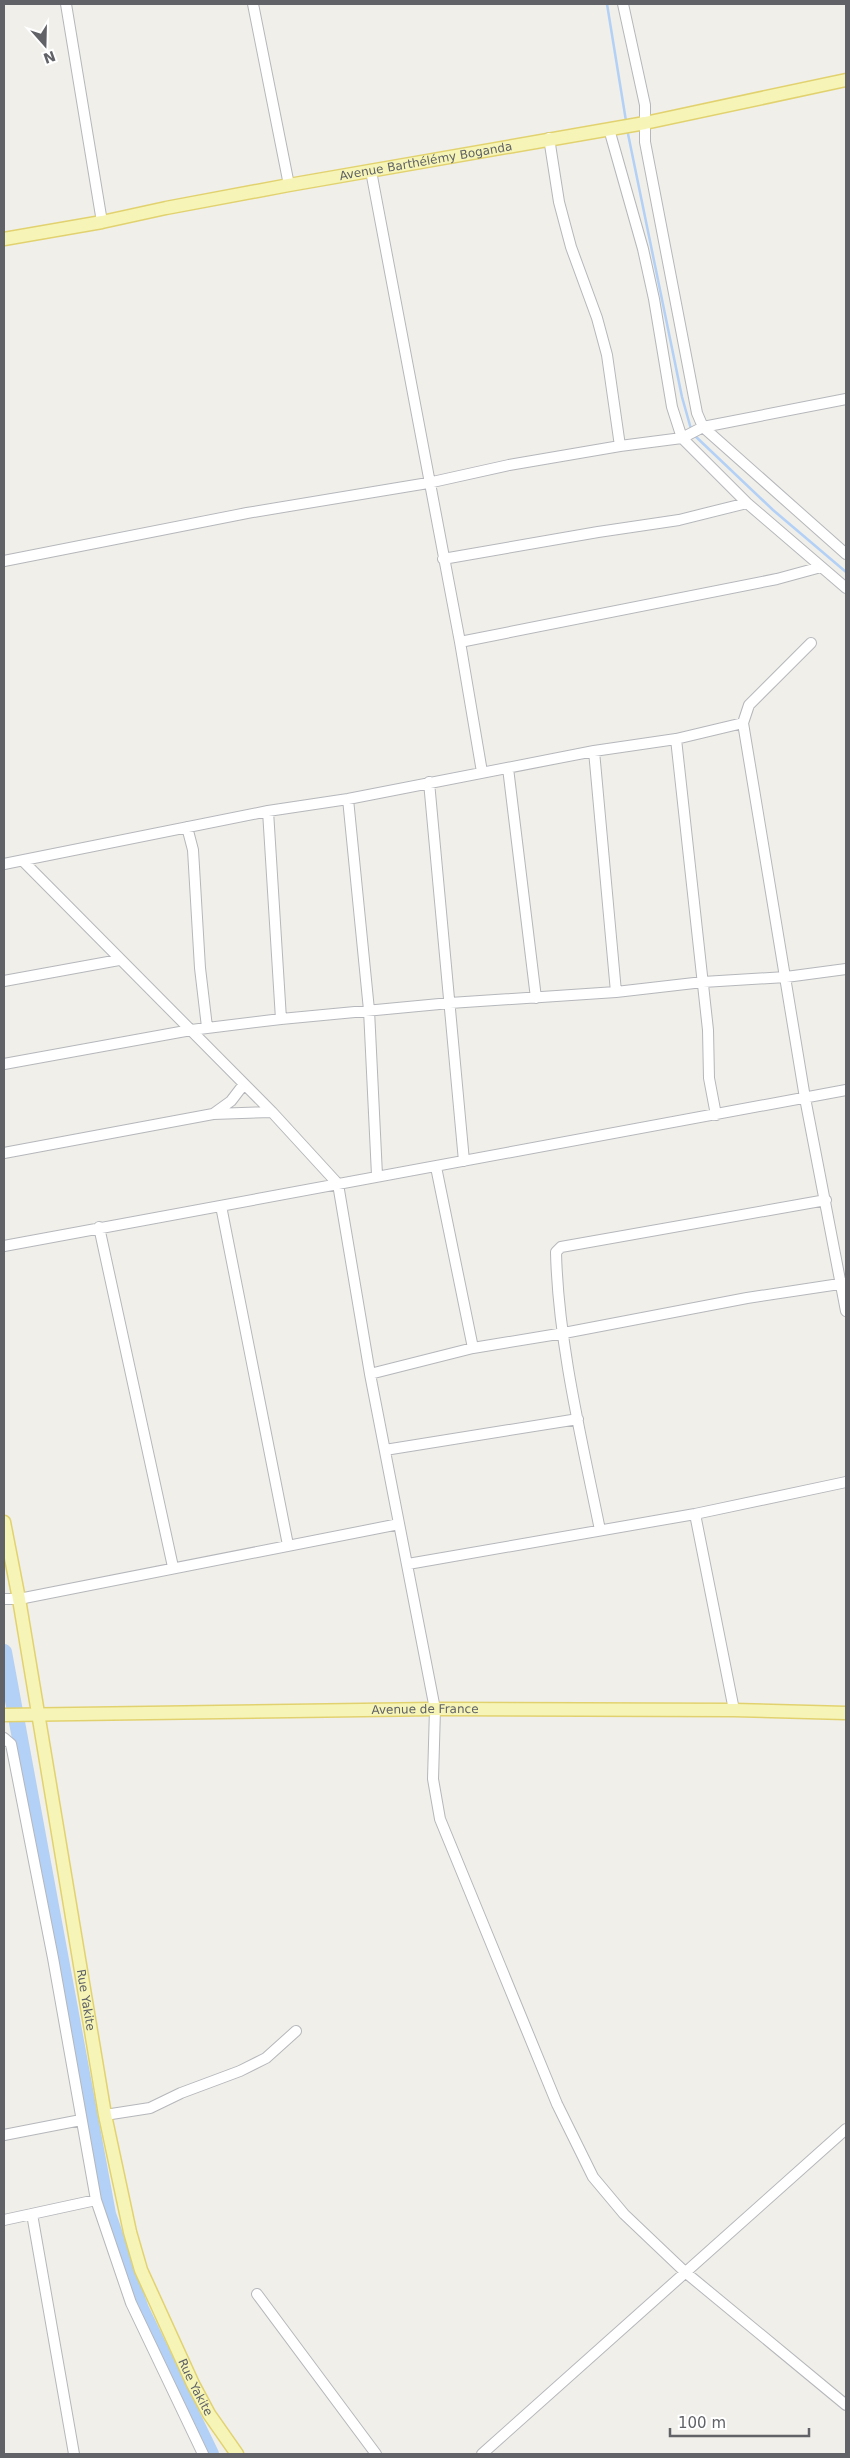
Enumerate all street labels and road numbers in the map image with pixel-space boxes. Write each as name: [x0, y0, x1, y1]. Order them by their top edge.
street label: Avenue Barthélémy Boganda: [338, 139, 513, 183]
street label: Avenue de France: [371, 1702, 479, 1717]
street label: Rue Yakite: [74, 1968, 98, 2032]
street label: Rue Yakite: [175, 2356, 216, 2418]

